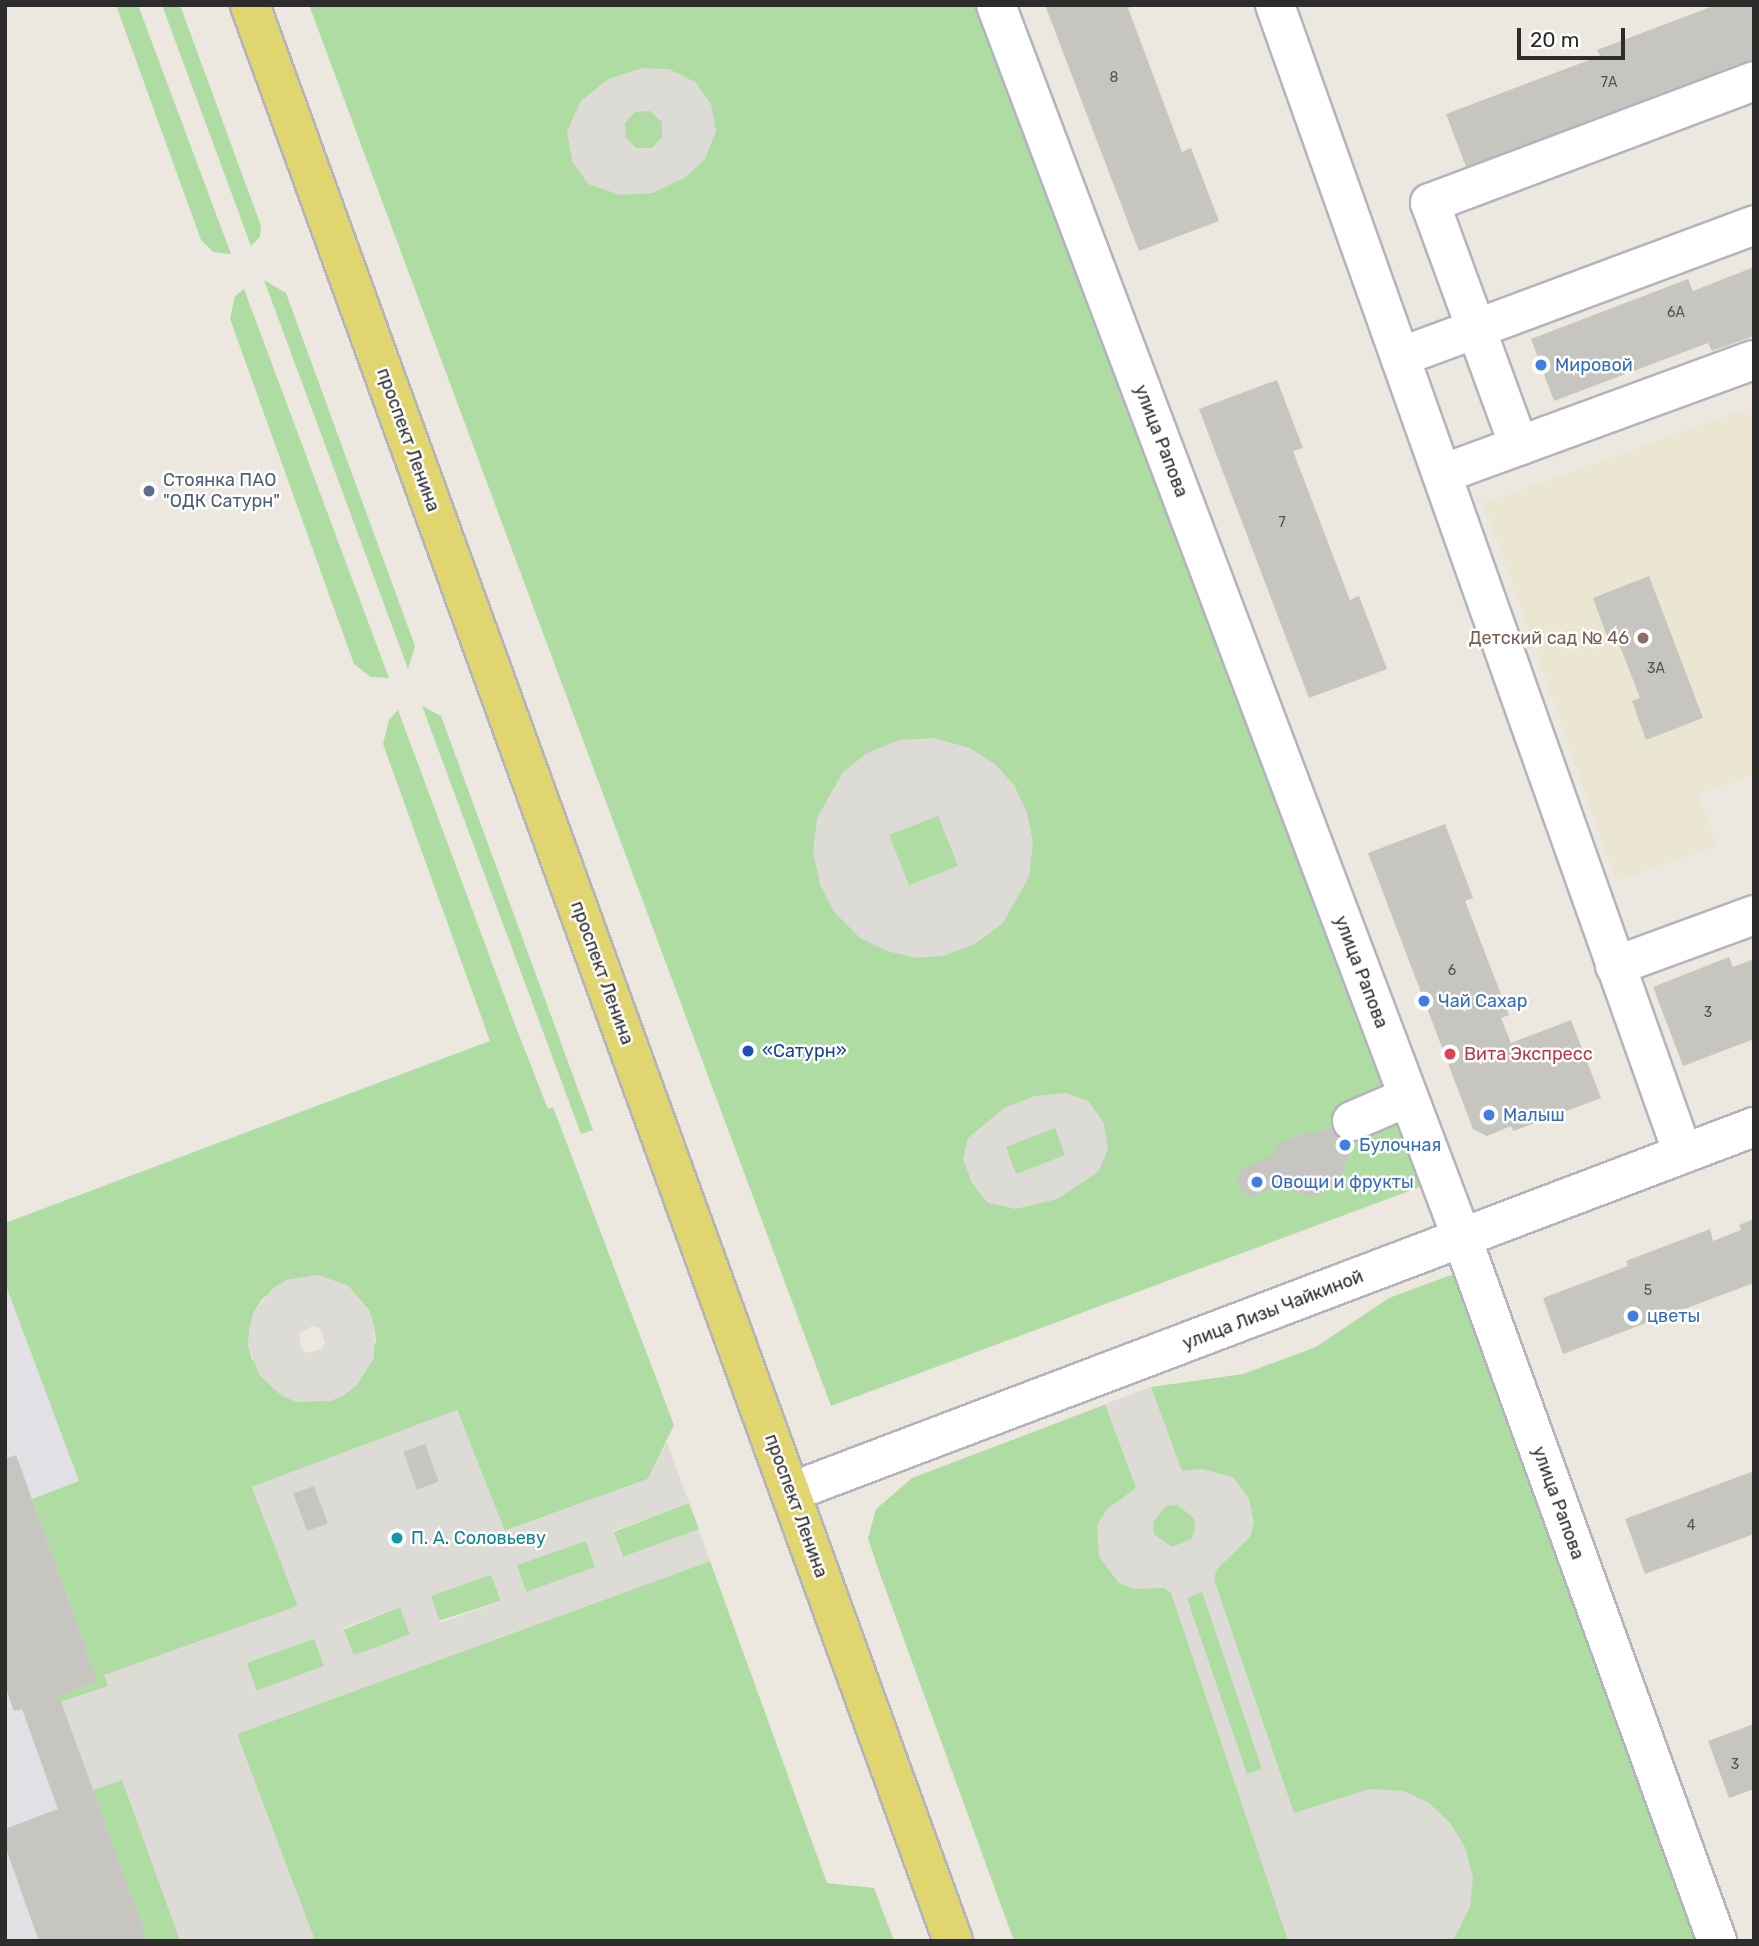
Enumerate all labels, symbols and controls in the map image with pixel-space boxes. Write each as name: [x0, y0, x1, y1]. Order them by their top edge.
scale bar: [1521, 14, 1630, 58]
text: 20 m: [1530, 27, 1579, 52]
house number: 8: [1110, 70, 1118, 86]
house number: 7А: [1601, 75, 1617, 91]
house number: 6А: [1667, 305, 1685, 321]
place label: Мировой: [1555, 354, 1633, 376]
marker: Мировой: [1533, 357, 1549, 373]
street label: проспект Ленина: [372, 365, 444, 515]
street label: улица Рапова: [1130, 382, 1192, 500]
place label: Стоянка ПАО "ОДК Сатурн": [163, 470, 280, 512]
marker: Стоянка ПАО "ОДК Сатурн": [141, 483, 157, 499]
house number: 7: [1278, 515, 1286, 531]
place label: Детский сад № 46: [1469, 627, 1629, 649]
marker: Детский сад № 46: [1635, 630, 1651, 646]
house number: 3А: [1647, 661, 1665, 677]
street label: проспект Ленина: [566, 898, 638, 1048]
street label: улица Рапова: [1330, 913, 1392, 1031]
house number: 6: [1448, 963, 1456, 979]
place label: Чай Сахар: [1438, 990, 1527, 1012]
marker: Чай Сахар: [1416, 993, 1432, 1009]
house number: 3: [1704, 1005, 1712, 1021]
place label: «Сатурн»: [762, 1040, 847, 1062]
marker: «Сатурн»: [740, 1043, 756, 1059]
place label: Вита Экспресс: [1464, 1043, 1593, 1065]
marker: Вита Экспресс: [1442, 1046, 1458, 1062]
place label: Малыш: [1503, 1104, 1565, 1126]
marker: Малыш: [1481, 1107, 1497, 1123]
place label: Булочная: [1359, 1134, 1441, 1156]
marker: Булочная: [1337, 1137, 1353, 1153]
place label: Овощи и фрукты: [1271, 1171, 1414, 1193]
marker: Овощи и фрукты: [1249, 1174, 1265, 1190]
street label: улица Лизы Чайкиной: [1180, 1266, 1366, 1354]
house number: 5: [1644, 1283, 1652, 1299]
place label: цветы: [1647, 1305, 1700, 1327]
marker: цветы: [1625, 1308, 1641, 1324]
street label: проспект Ленина: [760, 1431, 832, 1581]
street label: улица Рапова: [1528, 1444, 1588, 1562]
house number: 4: [1687, 1518, 1695, 1534]
place label: П. А. Соловьеву: [411, 1527, 546, 1549]
marker: П. А. Соловьеву: [389, 1530, 405, 1546]
house number: 3: [1731, 1757, 1739, 1773]

